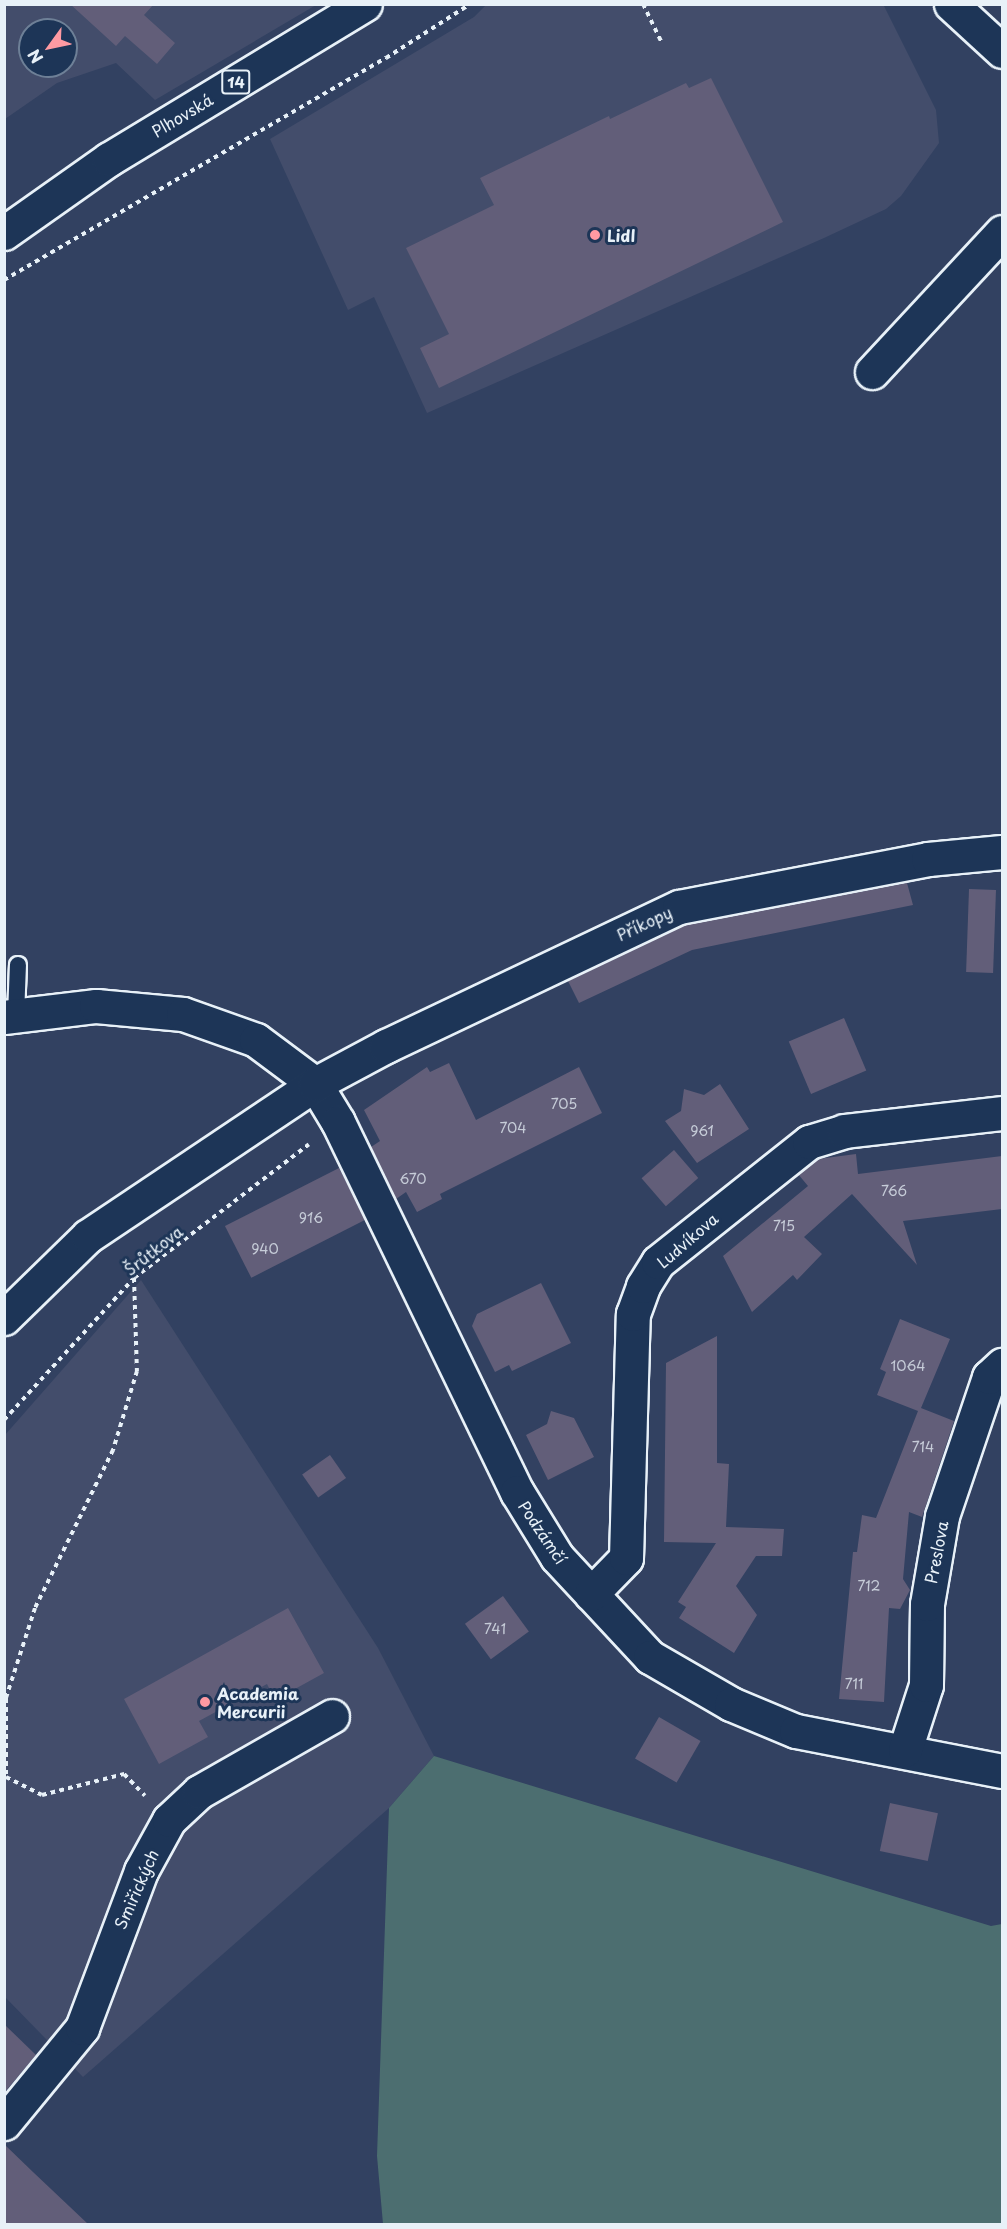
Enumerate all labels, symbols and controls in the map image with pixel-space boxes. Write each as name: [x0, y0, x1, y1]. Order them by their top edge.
north arrow: [18, 18, 78, 78]
text: N: [21, 45, 48, 69]
road number: 14: [221, 70, 251, 94]
street label: Plhovská: [148, 89, 216, 141]
place label: Lidl: [607, 225, 635, 245]
marker: Lidl: [588, 228, 602, 242]
street label: Příkopy: [613, 902, 675, 944]
house number: 705: [551, 1096, 577, 1112]
house number: 704: [499, 1120, 527, 1136]
house number: 961: [690, 1123, 714, 1139]
house number: 670: [399, 1171, 427, 1187]
house number: 766: [881, 1183, 907, 1199]
street label: Ludvíkova: [653, 1208, 721, 1272]
house number: 916: [299, 1210, 323, 1226]
house number: 715: [773, 1218, 795, 1234]
street label: Šrůtkova: [120, 1221, 186, 1279]
house number: 940: [251, 1241, 279, 1257]
house number: 1064: [890, 1358, 926, 1374]
house number: 714: [912, 1439, 934, 1455]
street label: Podzámčí: [515, 1497, 571, 1567]
street label: Preslova: [921, 1519, 951, 1585]
house number: 712: [857, 1578, 881, 1594]
house number: 741: [484, 1621, 506, 1637]
house number: 711: [845, 1676, 863, 1692]
place label: Academia Mercurii: [217, 1683, 299, 1721]
marker: Academia Mercurii: [198, 1695, 212, 1709]
street label: Smiřických: [110, 1846, 162, 1932]

